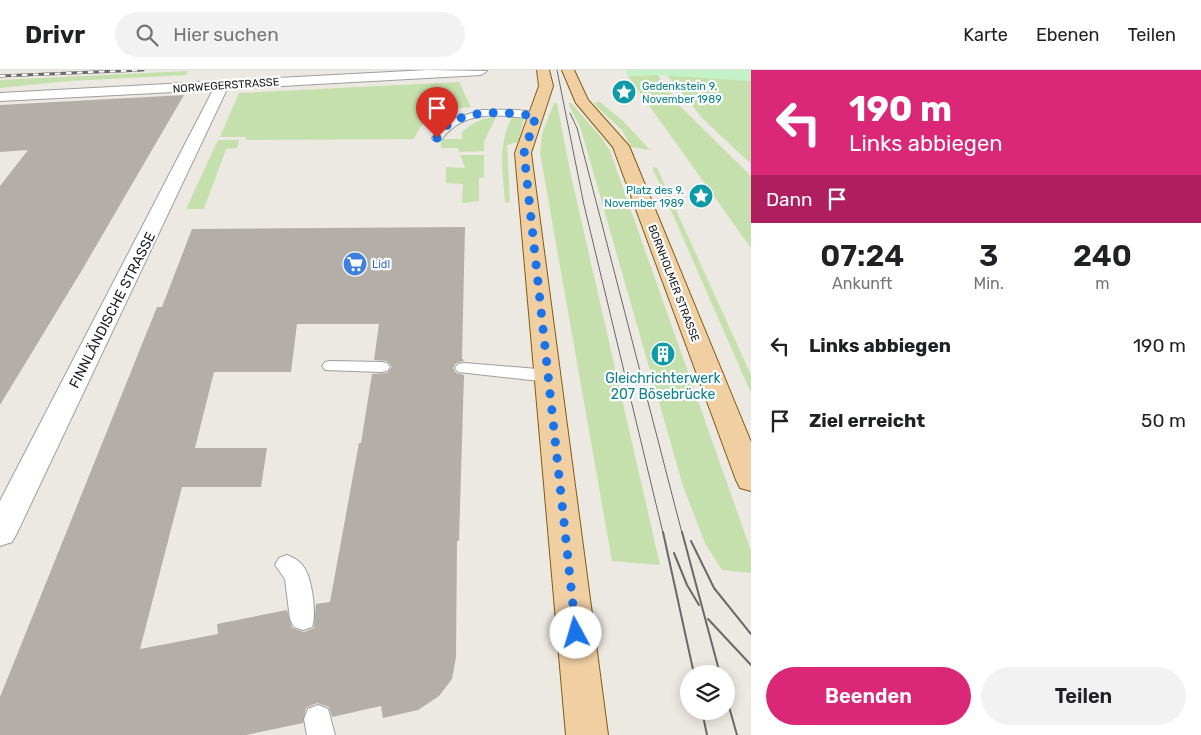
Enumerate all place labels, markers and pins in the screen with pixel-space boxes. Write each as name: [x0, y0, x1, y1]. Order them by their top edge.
place icon: Gedenkstein 9. November 1989: [611, 79, 637, 105]
place label: Gedenkstein 9. November 1989: [642, 80, 722, 106]
pin: [416, 87, 458, 138]
place icon: Platz des 9. November 1989: [688, 183, 714, 209]
place label: Platz des 9. November 1989: [604, 184, 684, 210]
supermarket icon: Lidl: [342, 251, 368, 277]
place label: Lidl: [372, 258, 390, 271]
building icon: Gleichrichterwerk 207 Bösebrücke: [650, 341, 676, 367]
place label: Gleichrichterwerk 207 Bösebrücke: [605, 370, 721, 403]

